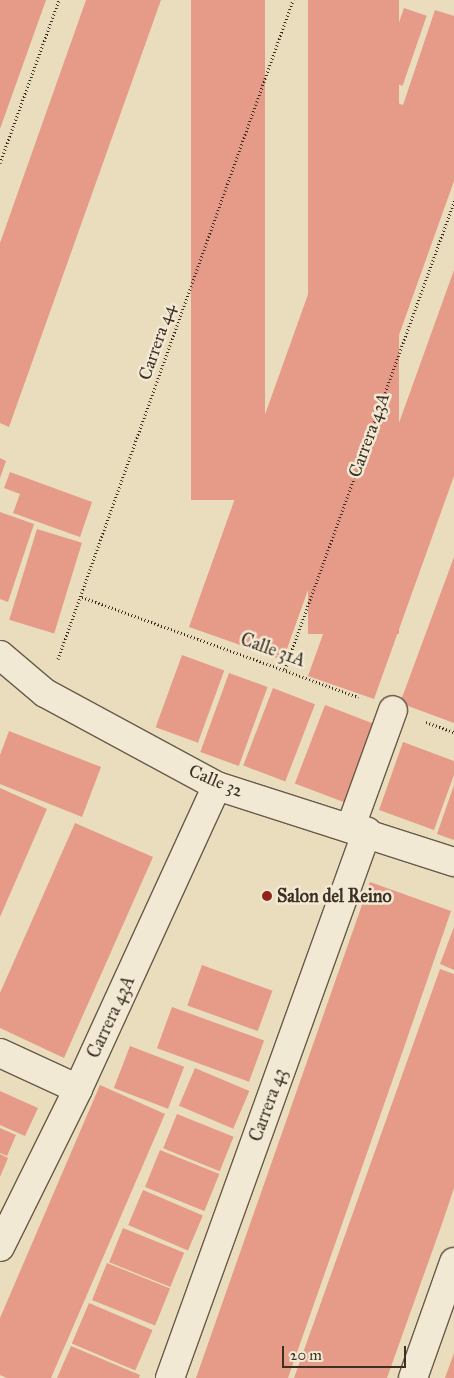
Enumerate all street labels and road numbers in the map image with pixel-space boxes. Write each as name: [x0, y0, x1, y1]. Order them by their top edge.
street label: Carrera 44: [134, 301, 180, 383]
street label: Carrera 43A: [344, 390, 394, 480]
street label: Calle 31A: [238, 628, 308, 672]
street label: Calle 32: [186, 760, 246, 802]
street label: Carrera 43A: [83, 972, 139, 1062]
street label: Carrera 43: [245, 1066, 291, 1144]

